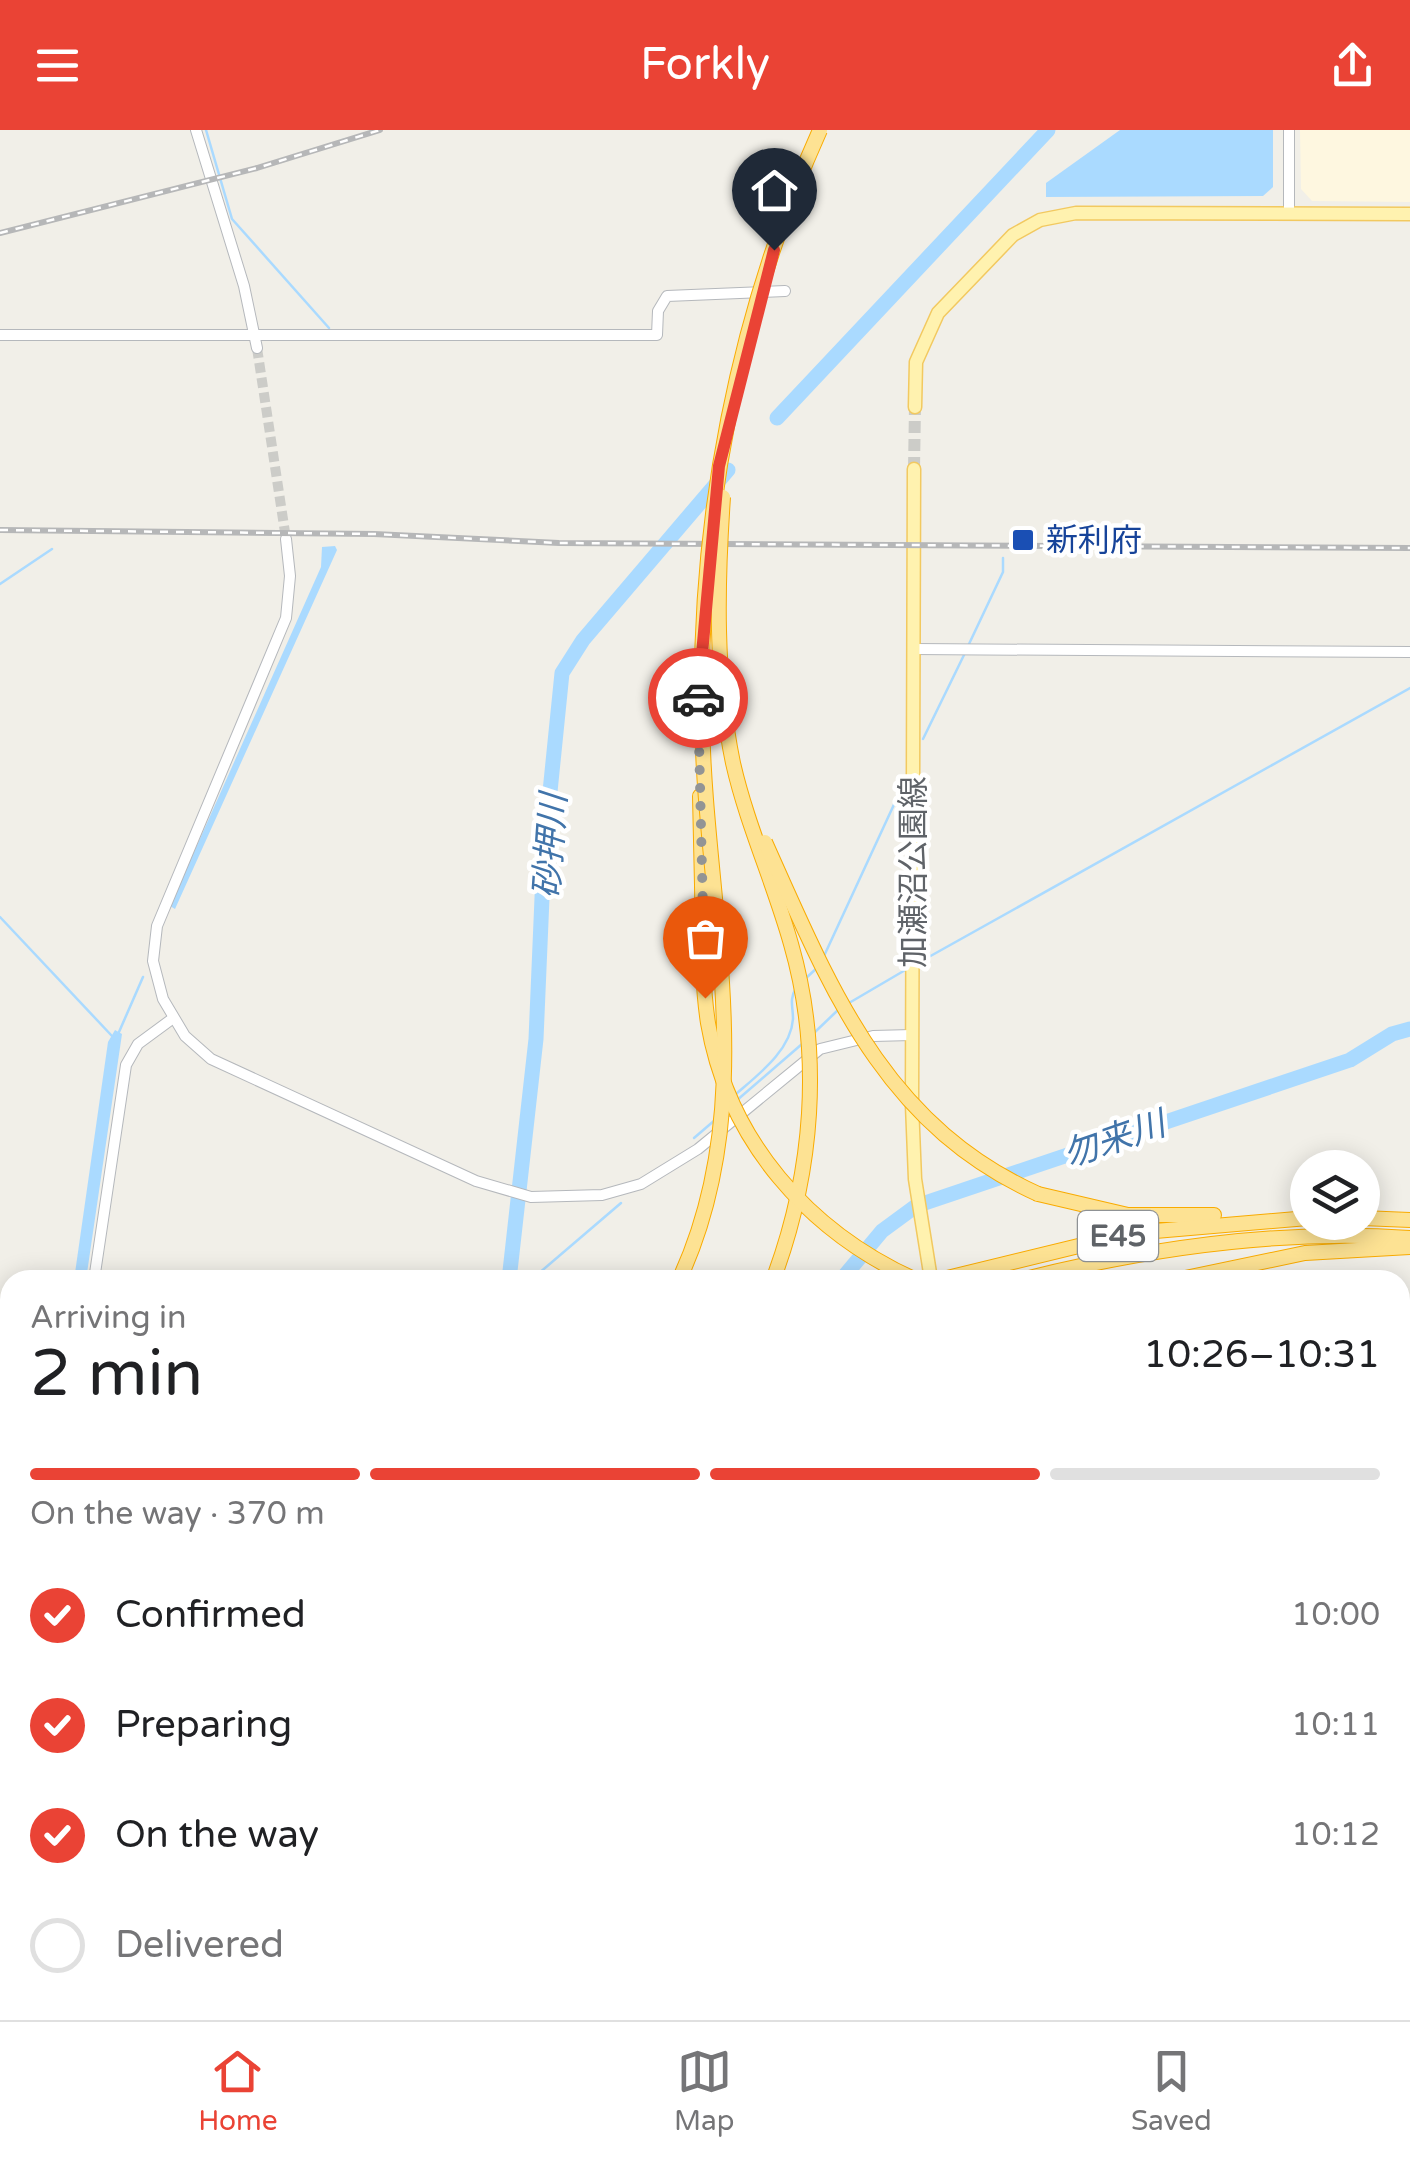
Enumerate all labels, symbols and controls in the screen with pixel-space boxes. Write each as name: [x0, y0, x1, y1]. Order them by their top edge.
icon: menu: [30, 38, 85, 93]
text: Forkly: [640, 38, 770, 92]
icon: share: [1325, 38, 1380, 93]
pin: [732, 148, 817, 251]
icon: home: [747, 163, 802, 218]
place label: 新利府: [1046, 522, 1142, 560]
marker: 新利府: [1010, 527, 1036, 553]
courier: [648, 648, 748, 748]
icon: car: [671, 671, 726, 726]
street label: 加瀬沼公園線: [895, 776, 933, 968]
water label: 砂押川: [526, 788, 576, 900]
pin: [663, 896, 748, 999]
icon: bag: [678, 911, 733, 966]
water label: 勿来川: [1058, 1102, 1175, 1177]
map controls: [1290, 1150, 1380, 1240]
button: layers: [1290, 1150, 1380, 1240]
road number: E45: [1078, 1211, 1158, 1261]
text: Arriving in: [30, 1299, 187, 1337]
text: 10:26–10:31: [1143, 1332, 1380, 1378]
text: 2 min: [30, 1335, 203, 1414]
text: On the way · 370 m: [30, 1495, 325, 1533]
icon: check: [30, 1588, 85, 1643]
text: Confirmed: [115, 1592, 306, 1638]
text: 10:00: [1291, 1596, 1380, 1634]
icon: check: [30, 1698, 85, 1753]
text: Preparing: [115, 1702, 292, 1748]
text: 10:11: [1291, 1706, 1380, 1744]
icon: check: [30, 1808, 85, 1863]
text: On the way: [115, 1812, 319, 1858]
text: 10:12: [1291, 1816, 1380, 1854]
text: Delivered: [115, 1922, 284, 1968]
tab: Home: [198, 2044, 278, 2138]
tab: Map: [674, 2044, 734, 2138]
tab: Saved: [1131, 2044, 1212, 2138]

